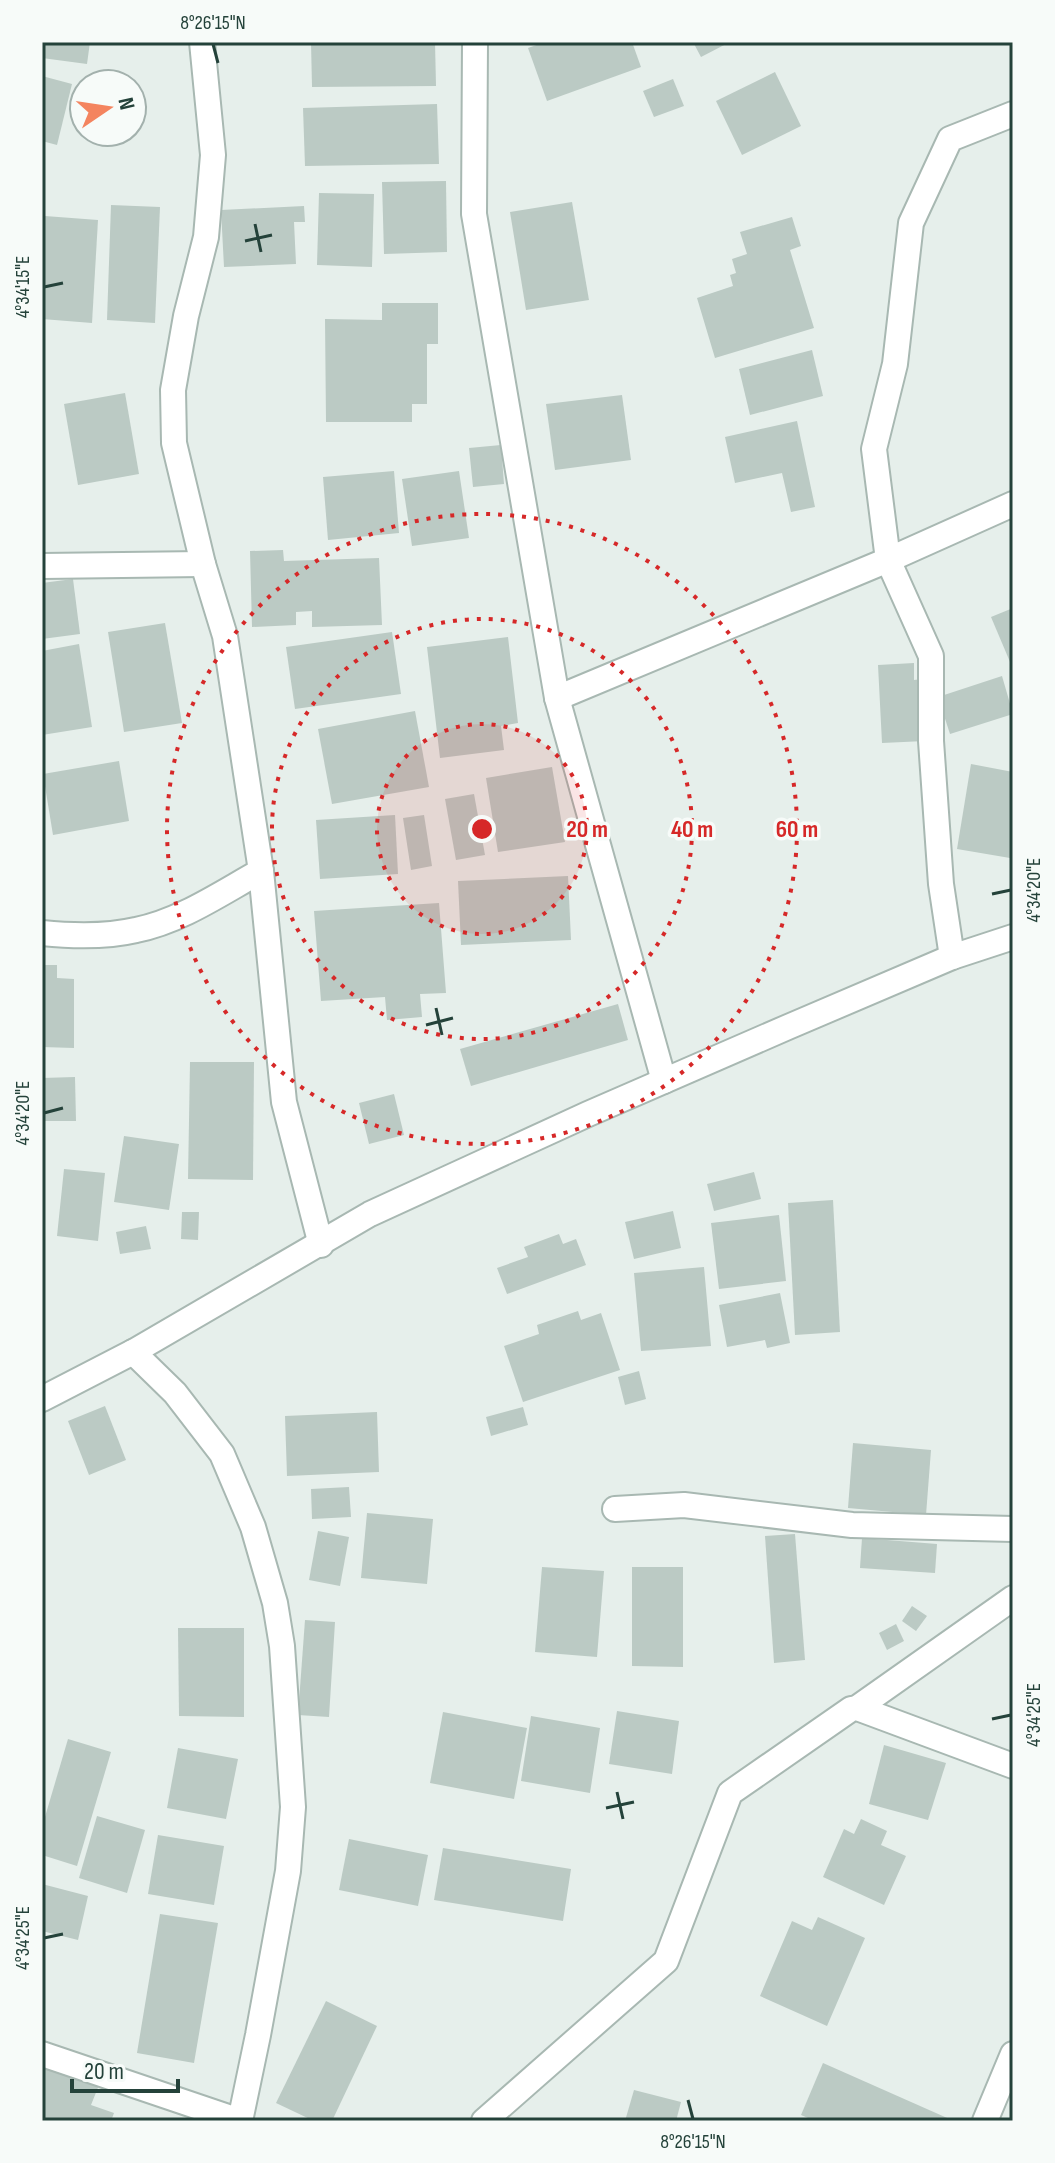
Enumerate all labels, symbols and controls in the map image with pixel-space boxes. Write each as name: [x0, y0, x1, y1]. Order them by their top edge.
text: 8°26'15"N: [180, 11, 246, 35]
north arrow: [68, 68, 148, 148]
text: N: [112, 95, 141, 113]
text: 4°34'15"E: [11, 256, 35, 318]
centre of rings: [468, 815, 496, 843]
text: 20 m: [566, 815, 608, 844]
text: 40 m: [671, 815, 713, 844]
text: 60 m: [776, 815, 818, 844]
text: 4°34'20"E: [1022, 858, 1046, 922]
text: 4°34'20"E: [11, 1081, 35, 1145]
text: 4°34'25"E: [1022, 1683, 1046, 1747]
text: 4°34'25"E: [11, 1906, 35, 1970]
scale bar: [72, 2043, 178, 2093]
text: 20 m: [84, 2057, 124, 2086]
text: 8°26'15"N: [660, 2130, 726, 2154]

